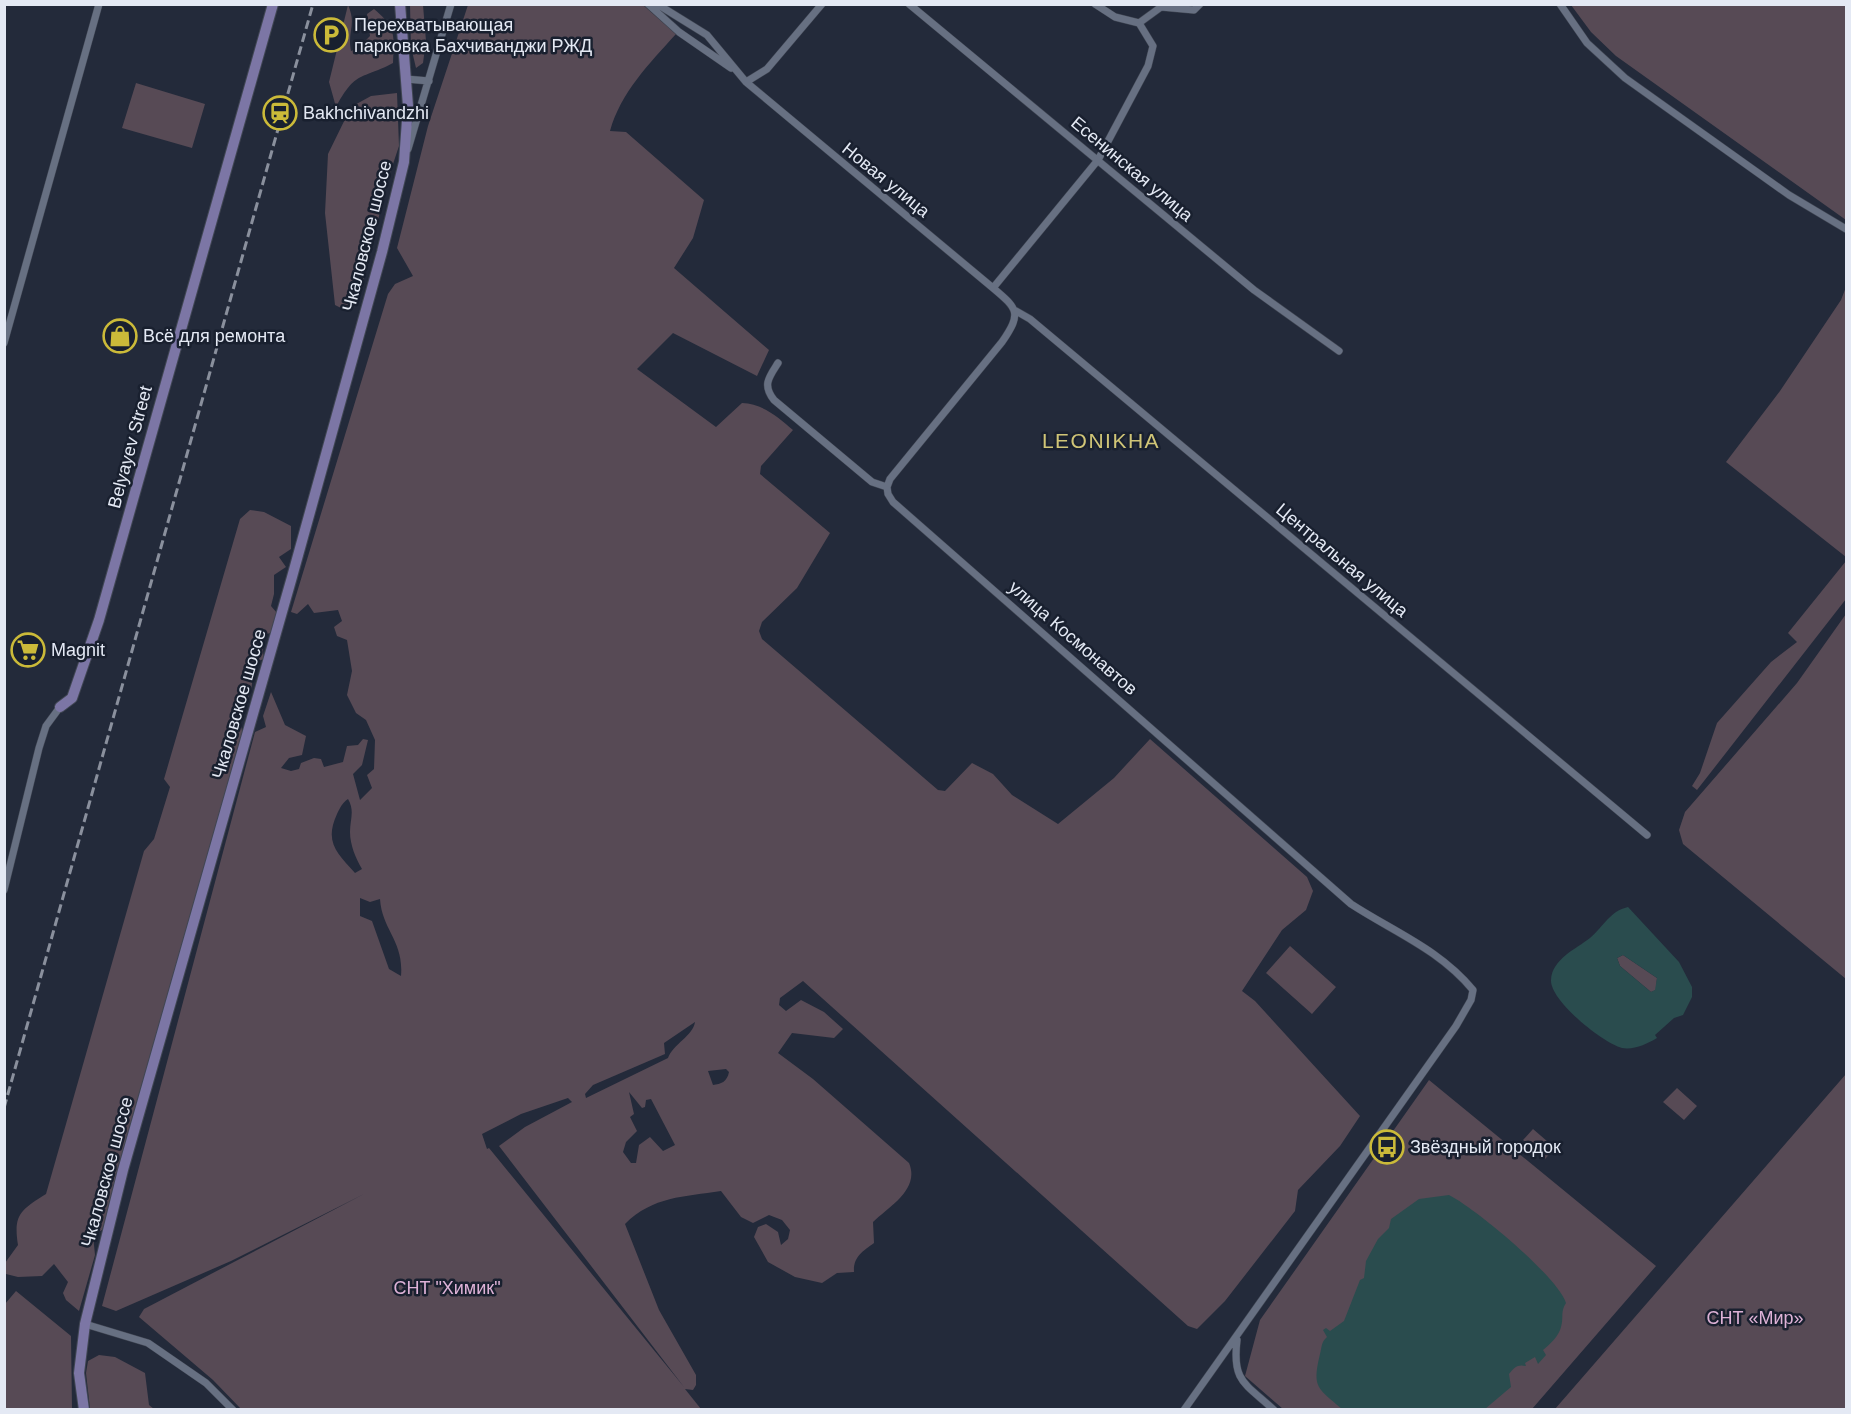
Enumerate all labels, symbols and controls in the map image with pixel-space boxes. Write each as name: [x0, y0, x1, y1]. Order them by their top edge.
place label: Перехватывающая парковка Бахчиванджи РЖД: [354, 15, 592, 56]
parking icon: Перехватывающая парковка Бахчиванджи РЖД: [313, 17, 349, 53]
station icon: Bakhchivandzhi: [262, 95, 298, 131]
place label: Bakhchivandzhi: [303, 103, 429, 123]
street label: Есенинская улица: [1067, 112, 1198, 226]
street label: Новая улица: [838, 139, 934, 222]
street label: Чкаловское шоссе: [339, 158, 395, 314]
shop icon: Всё для ремонта: [102, 318, 138, 354]
place label: Всё для ремонта: [143, 326, 286, 346]
street label: Belyayev Street: [104, 384, 156, 510]
district label: LEONIKHA: [1042, 429, 1160, 452]
street label: Центральная улица: [1272, 499, 1413, 622]
street label: улица Космонавтов: [1005, 577, 1141, 699]
street label: Чкаловское шоссе: [208, 627, 270, 781]
supermarket icon: Magnit: [10, 632, 46, 668]
place label: Magnit: [51, 640, 105, 660]
street label: Чкаловское шоссе: [77, 1095, 137, 1249]
bus stop icon: Звёздный городок: [1369, 1129, 1405, 1165]
place label: Звёздный городок: [1410, 1137, 1561, 1157]
park label: СНТ "Химик": [393, 1278, 501, 1298]
park label: СНТ «Мир»: [1706, 1308, 1804, 1328]

